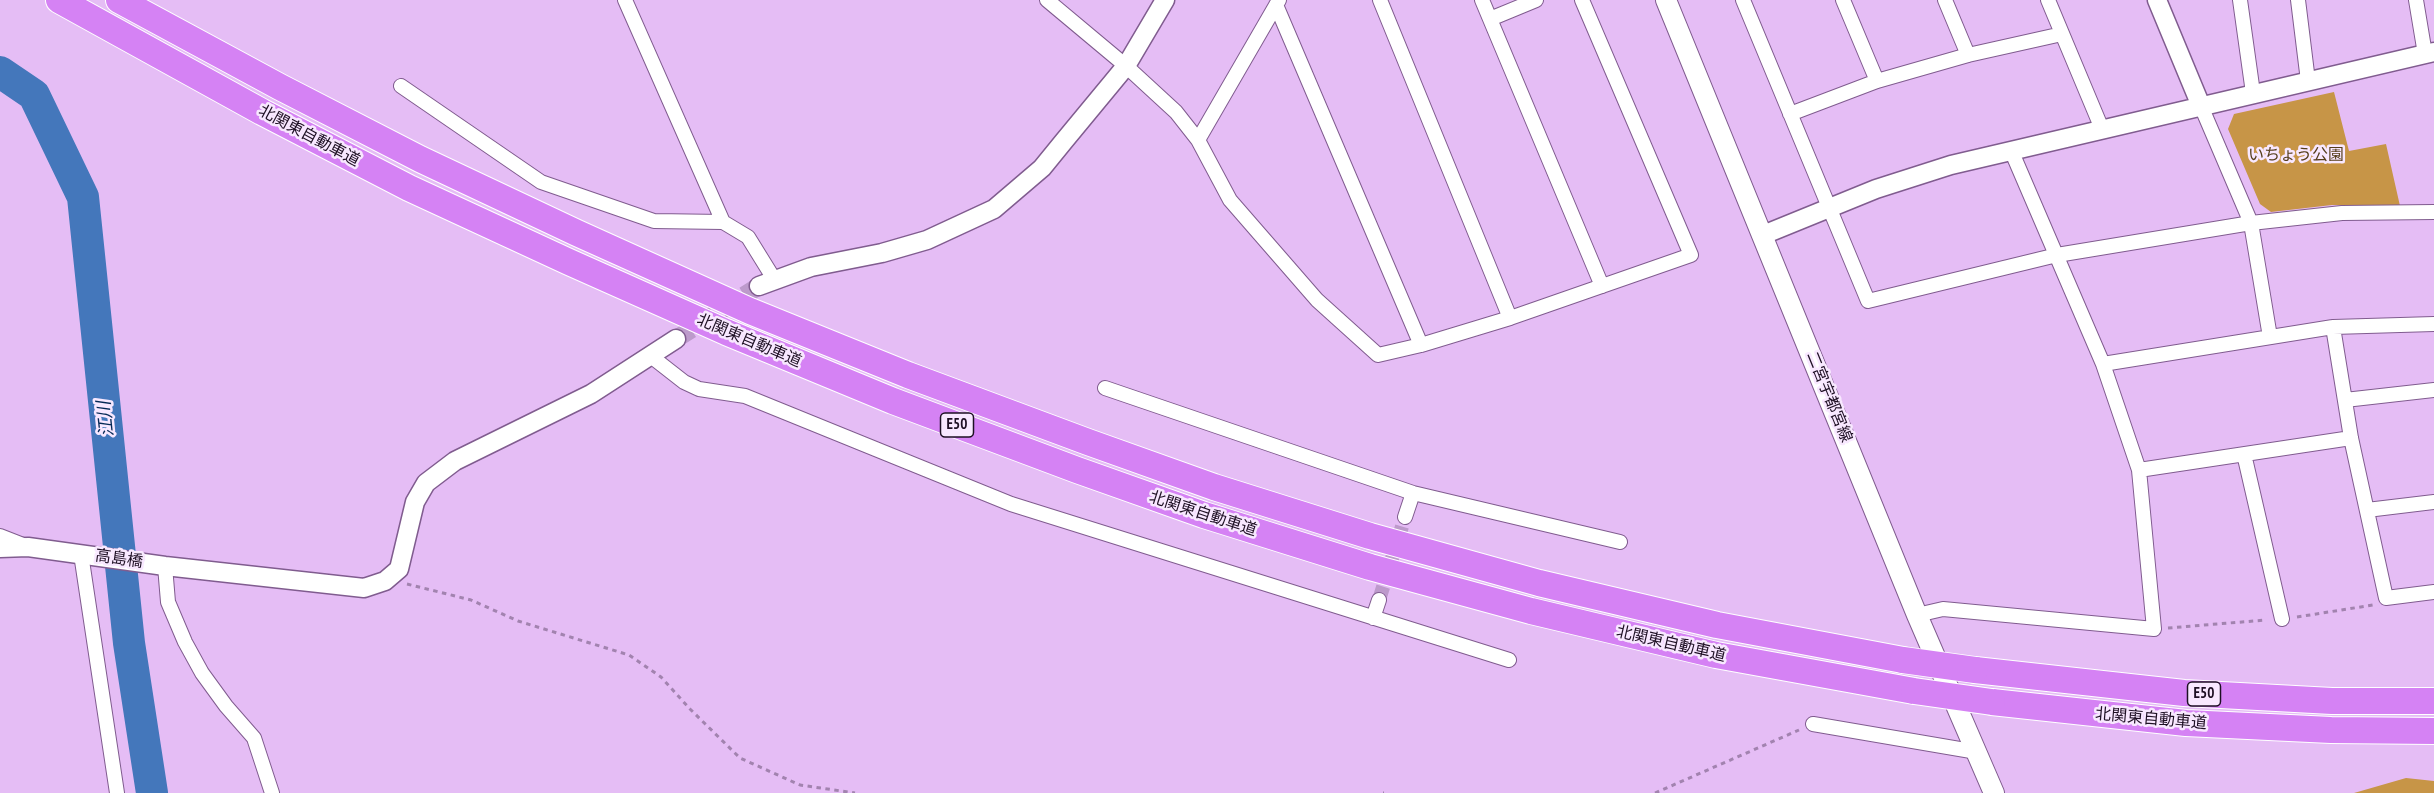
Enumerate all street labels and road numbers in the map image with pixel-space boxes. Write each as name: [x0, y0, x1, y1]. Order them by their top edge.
street label: 北関東自動車道: [255, 101, 363, 171]
street label: 北関東自動車道: [694, 310, 804, 372]
street label: 二宮宇都宮線: [1802, 349, 1856, 445]
road number: E50: [940, 413, 974, 437]
street label: 北関東自動車道: [1147, 488, 1259, 540]
street label: 高島橋: [94, 546, 144, 572]
street label: 北関東自動車道: [1614, 622, 1728, 666]
road number: E50: [2188, 682, 2220, 706]
street label: 北関東自動車道: [2094, 705, 2208, 733]

